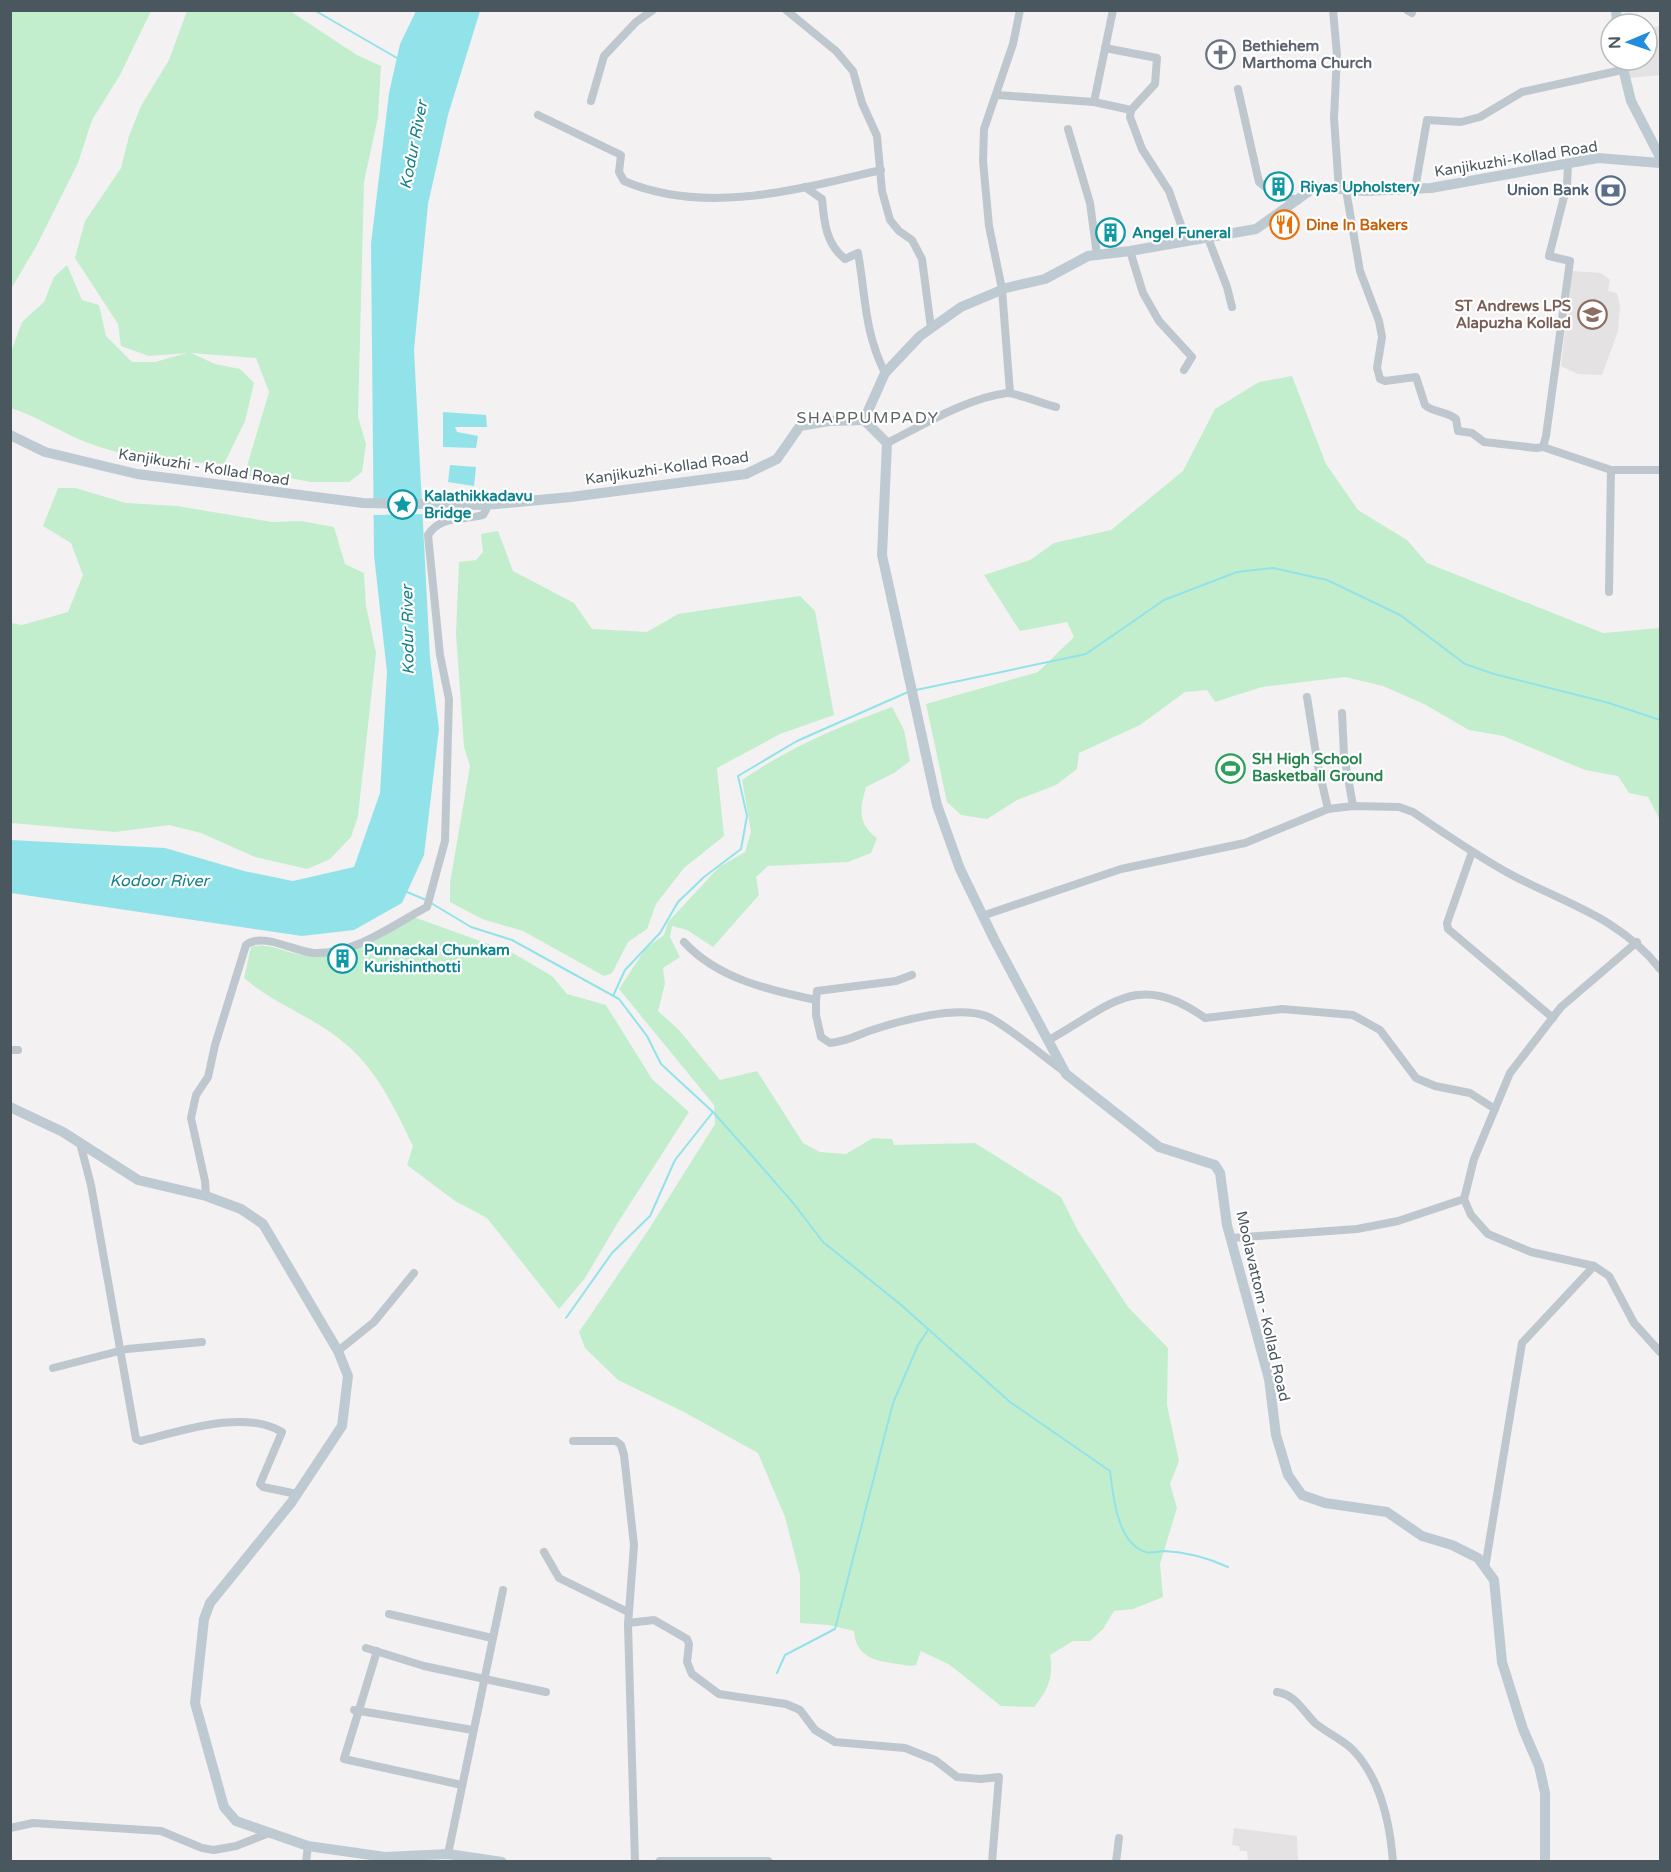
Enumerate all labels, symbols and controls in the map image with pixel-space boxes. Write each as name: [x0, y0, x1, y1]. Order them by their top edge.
north arrow: [1599, 12, 1659, 72]
text: N: [1605, 36, 1625, 49]
place label: Bethiehem Marthoma Church: [1242, 37, 1372, 72]
church icon: Bethiehem Marthoma Church: [1205, 39, 1237, 71]
water label: Kodur River: [396, 97, 433, 191]
street label: Kanjikuzhi-Kollad Road: [1433, 137, 1599, 181]
building icon: Riyas Upholstery: [1263, 171, 1295, 203]
bank icon: Union Bank: [1594, 174, 1626, 206]
place label: Riyas Upholstery: [1300, 178, 1420, 197]
place label: Union Bank: [1507, 181, 1589, 199]
restaurant icon: Dine In Bakers: [1269, 209, 1301, 241]
place label: Dine In Bakers: [1306, 216, 1408, 234]
building icon: Angel Funeral: [1095, 217, 1127, 249]
place label: Angel Funeral: [1132, 224, 1231, 243]
place label: ST Andrews LPS Alapuzha Kollad: [1455, 297, 1571, 333]
school or university icon: ST Andrews LPS Alapuzha Kollad: [1576, 299, 1608, 331]
district label: SHAPPUMPADY: [796, 408, 940, 428]
street label: Kanjikuzhi - Kollad Road: [117, 445, 291, 489]
street label: Kanjikuzhi-Kollad Road: [584, 448, 750, 488]
place label: Kalathikkadavu Bridge: [424, 487, 533, 523]
place icon: Kalathikkadavu Bridge: [387, 489, 419, 521]
water label: Kodur River: [397, 583, 419, 675]
place label: SH High School Basketball Ground: [1252, 750, 1383, 785]
sports icon: SH High School Basketball Ground: [1215, 752, 1247, 784]
water label: Kodoor River: [109, 871, 210, 891]
place label: Punnackal Chunkam Kurishinthotti: [364, 941, 510, 976]
building icon: Punnackal Chunkam Kurishinthotti: [327, 943, 359, 975]
street label: Moolavattom - Kollad Road: [1232, 1209, 1294, 1403]

